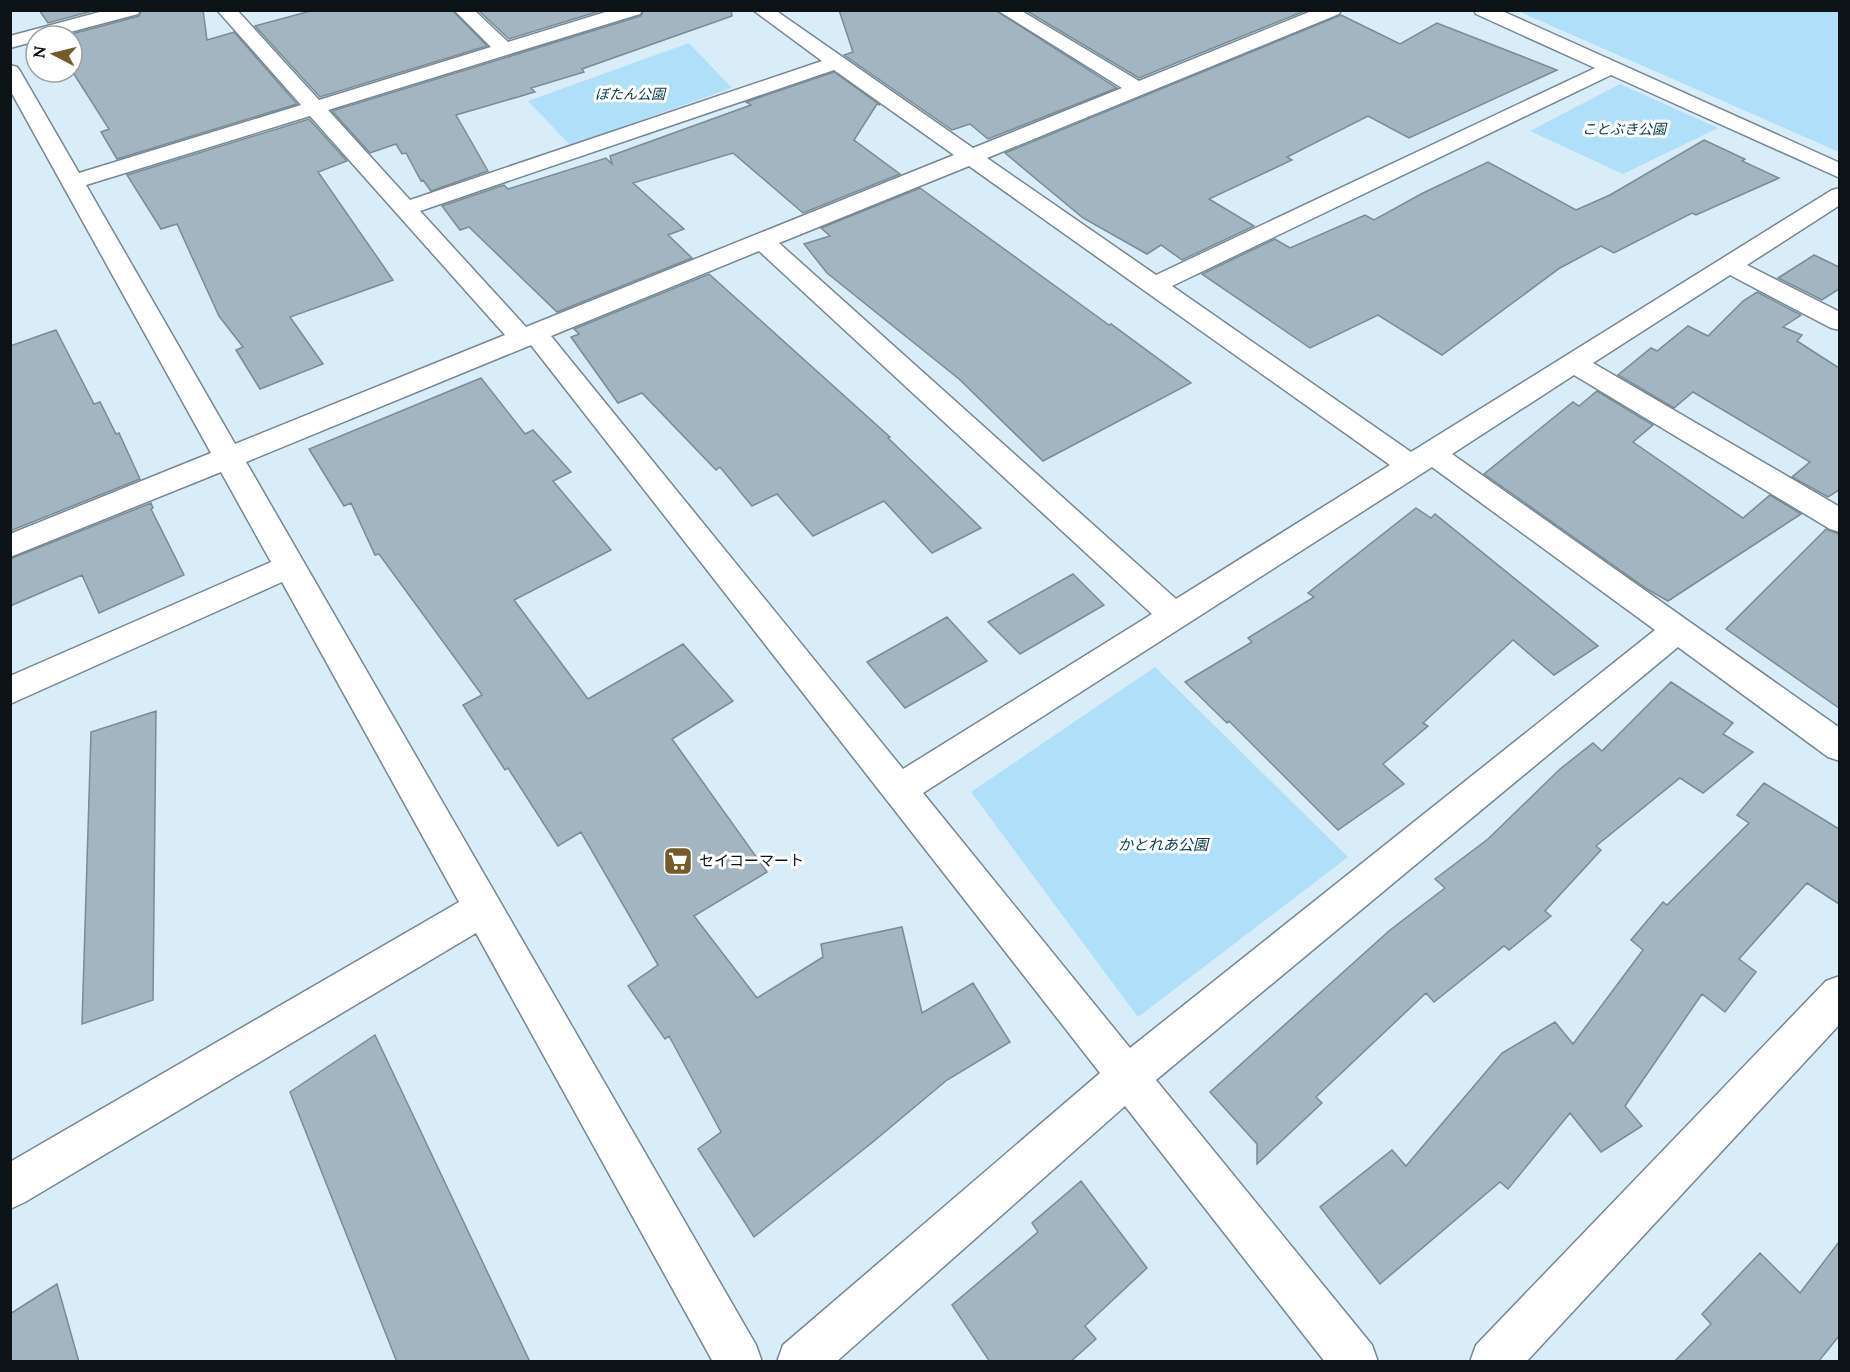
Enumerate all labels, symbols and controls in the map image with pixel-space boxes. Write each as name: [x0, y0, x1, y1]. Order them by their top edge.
north arrow: [24, 24, 84, 84]
text: N: [28, 45, 50, 60]
park label: ぼたん公園: [595, 85, 667, 103]
park label: ことぶき公園: [1582, 120, 1668, 138]
park label: かとれあ公園: [1118, 835, 1210, 854]
supermarket icon: セイコーマート: [662, 845, 694, 877]
place label: セイコーマート: [699, 851, 804, 870]

